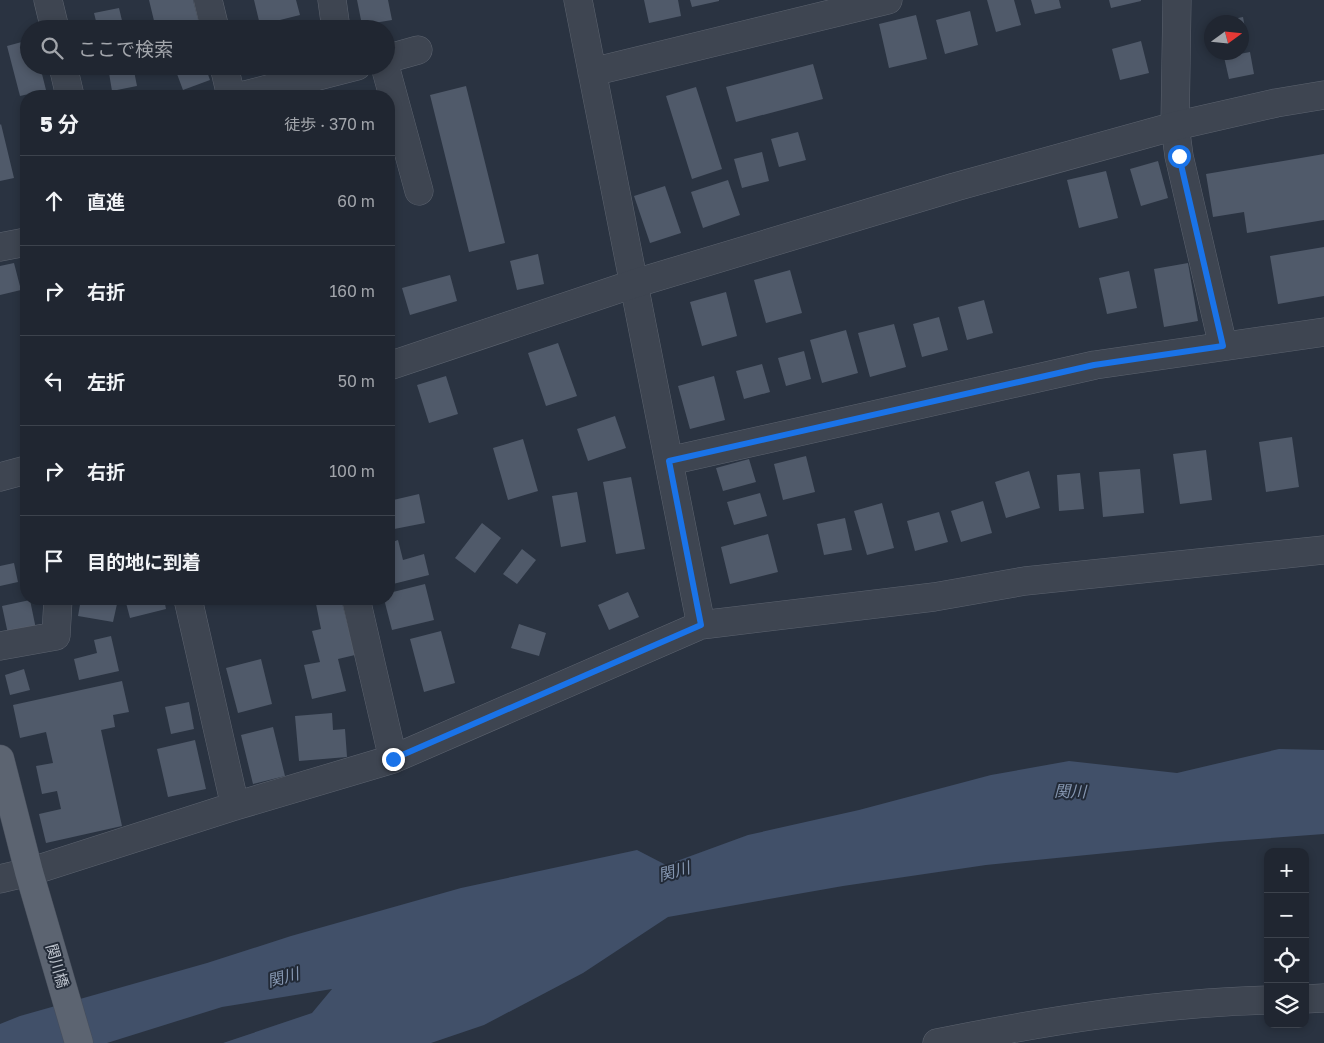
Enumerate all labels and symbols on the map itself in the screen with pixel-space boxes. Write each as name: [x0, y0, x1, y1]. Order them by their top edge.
north arrow: [1204, 15, 1249, 60]
route start: [1168, 145, 1191, 168]
route end: [382, 748, 405, 771]
water label: 関川: [1054, 781, 1088, 801]
water label: 関川: [656, 857, 694, 885]
street label: 関川橋: [43, 942, 73, 990]
water label: 関川: [265, 963, 303, 991]

